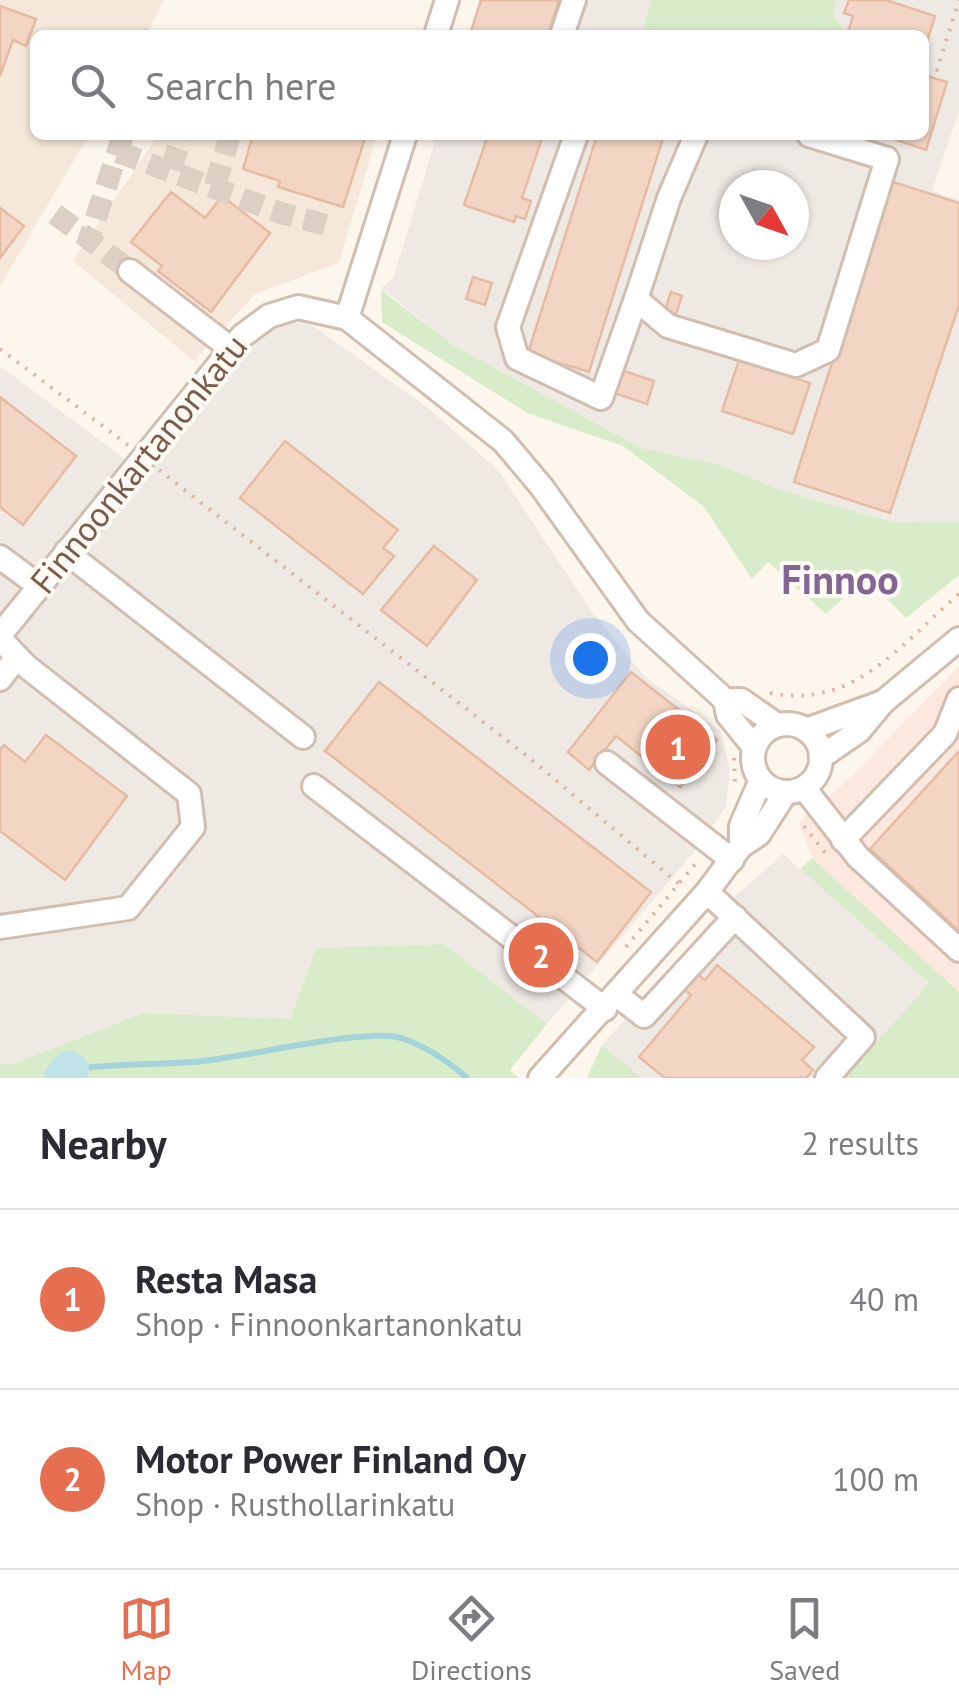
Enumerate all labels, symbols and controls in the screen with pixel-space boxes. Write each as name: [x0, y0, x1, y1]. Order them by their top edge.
search box: [30, 30, 929, 140]
icon: search: [65, 58, 120, 113]
text: Search here: [145, 61, 337, 110]
north arrow: [719, 170, 809, 260]
street label: Finnoonkartanonkatu: [19, 324, 257, 602]
district label: Finnoo: [781, 553, 899, 605]
your location: [565, 633, 616, 684]
pin: 1: [646, 710, 710, 784]
pin: 2: [508, 918, 574, 992]
text: Nearby: [40, 1116, 167, 1171]
text: 2 results: [801, 1122, 919, 1164]
text: Resta Masa: [135, 1254, 317, 1303]
text: 1: [63, 1278, 82, 1320]
text: 40 m: [850, 1278, 919, 1320]
text: Shop · Finnoonkartanonkatu: [135, 1303, 523, 1345]
text: Motor Power Finland Oy: [135, 1434, 526, 1483]
text: 2: [63, 1458, 82, 1500]
text: 100 m: [832, 1458, 919, 1500]
text: Shop · Rusthollarinkatu: [135, 1483, 455, 1525]
tab: Map: [119, 1591, 174, 1688]
tab: Directions: [411, 1591, 532, 1688]
tab: Saved: [769, 1591, 840, 1688]

